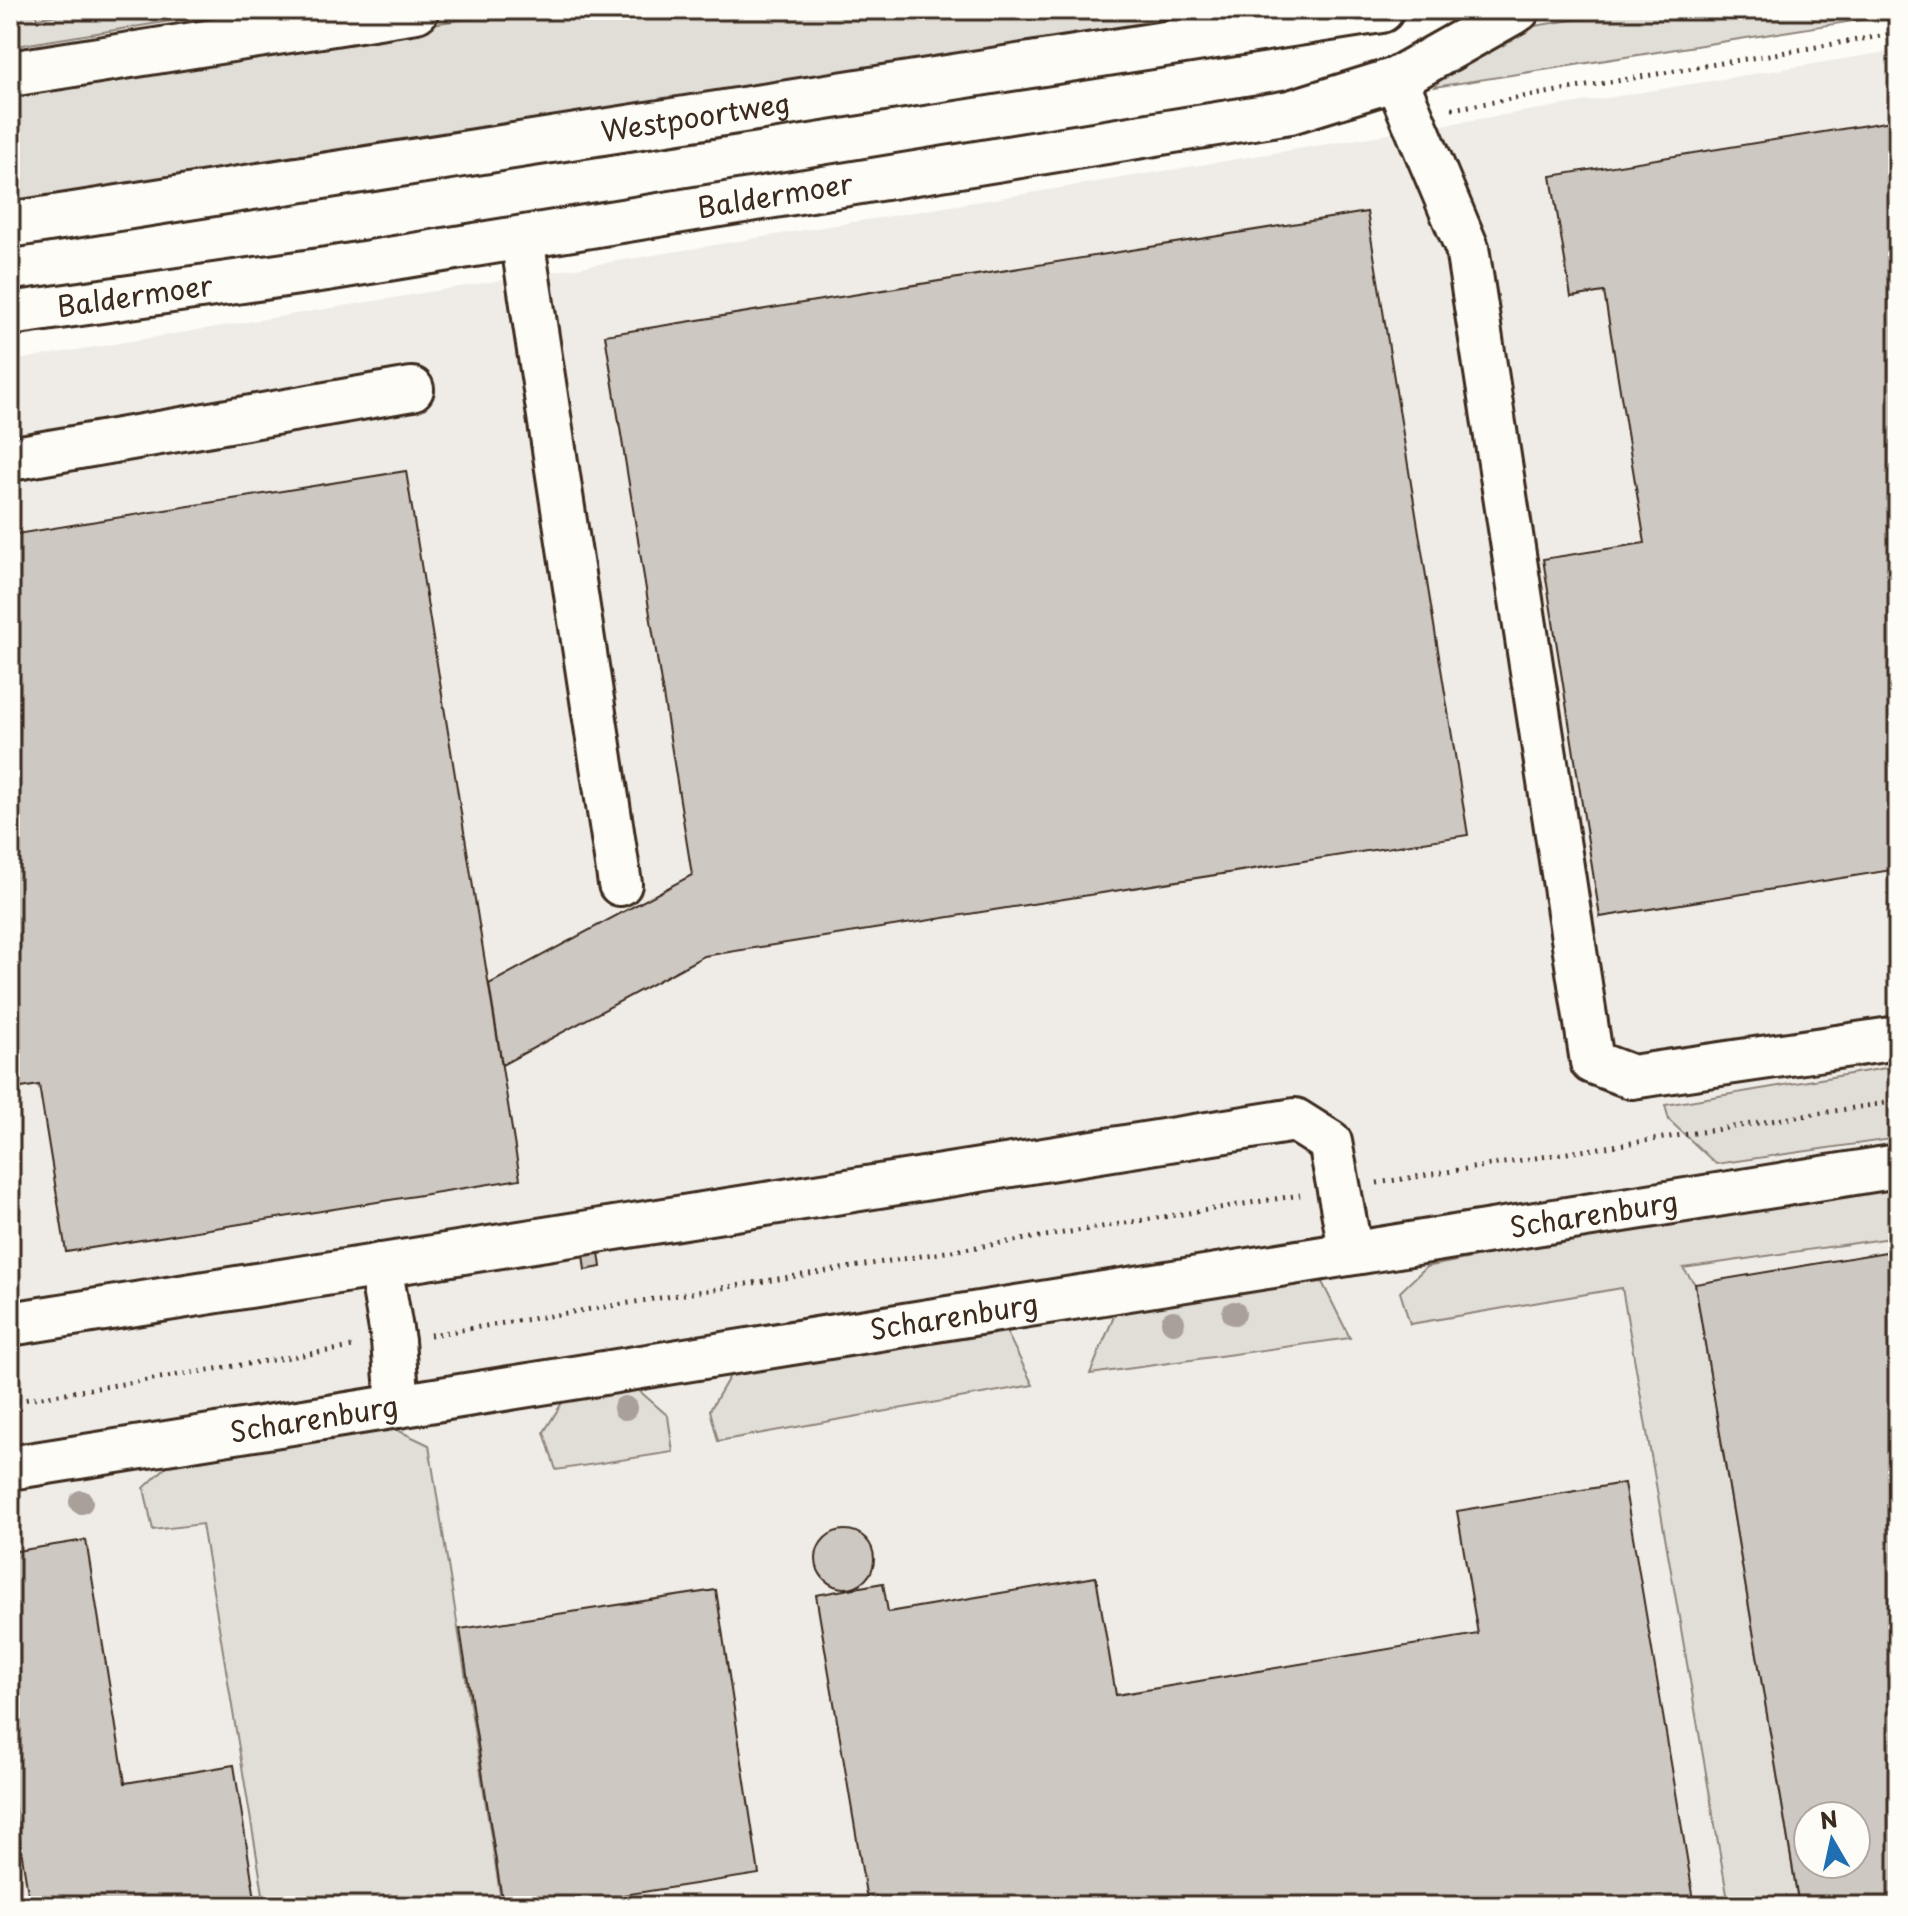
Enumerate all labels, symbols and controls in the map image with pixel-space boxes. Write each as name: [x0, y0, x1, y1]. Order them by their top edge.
street label: Westpoortweg: [598, 80, 793, 152]
street label: Baldermoer: [694, 161, 856, 228]
street label: Baldermoer: [54, 262, 215, 327]
street label: Scharenburg: [1506, 1179, 1681, 1248]
street label: Scharenburg: [867, 1281, 1041, 1350]
street label: Scharenburg: [227, 1383, 401, 1453]
north arrow: [1792, 1800, 1872, 1880]
text: N: [1817, 1801, 1840, 1836]

